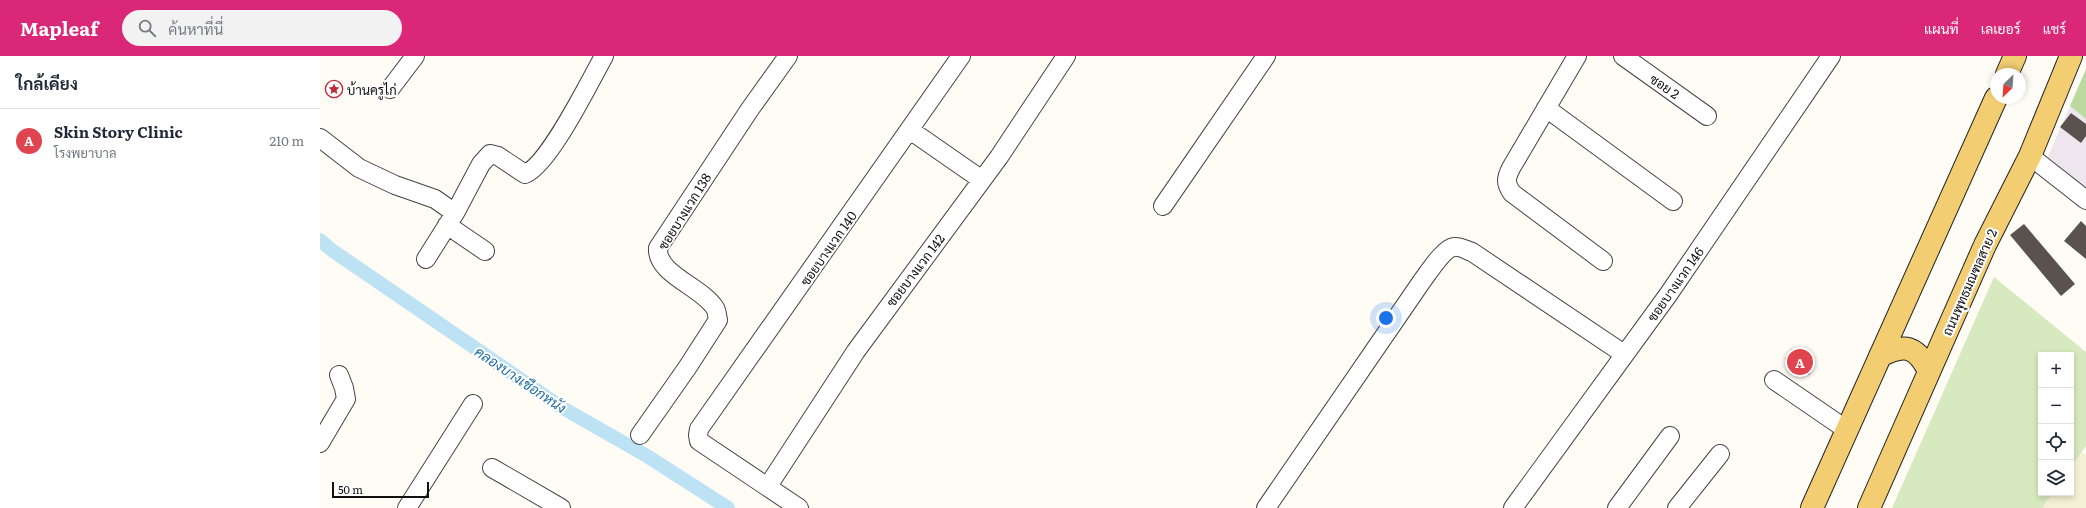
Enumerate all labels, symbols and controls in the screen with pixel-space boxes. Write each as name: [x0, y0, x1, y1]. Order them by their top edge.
search box: [122, 10, 402, 46]
text: Mapleaf: [20, 14, 98, 42]
icon: search: [136, 17, 158, 39]
text: ค้นหาที่นี่: [168, 17, 223, 40]
text: แผนที่: [1924, 18, 1959, 38]
text: เลเยอร์: [1981, 18, 2021, 38]
text: แชร์: [2043, 18, 2066, 38]
north arrow: [1990, 68, 2026, 104]
street label: ซอย 2: [1646, 69, 1684, 103]
text: ใกล้เคียง: [16, 70, 78, 95]
place icon: บ้านครูไก่: [324, 79, 344, 99]
place label: บ้านครูไก่: [347, 80, 397, 100]
text: Skin Story Clinic: [54, 120, 183, 143]
text: A: [24, 131, 34, 150]
text: 210 m: [269, 131, 304, 150]
text: โรงพยาบาล: [54, 143, 116, 162]
street label: ซอยบางแวก 138: [653, 169, 715, 253]
street label: ซอยบางแวก 140: [795, 206, 861, 289]
street label: ถนนพุทธมณฑลสาย 2: [1937, 225, 2002, 339]
street label: ซอยบางแวก 142: [881, 229, 949, 310]
street label: ซอยบางแวก 146: [1642, 243, 1708, 325]
your location: [1376, 308, 1396, 328]
water label: คลองบางเชือกหนัง: [471, 341, 571, 417]
pin: A: [1787, 347, 1813, 377]
map controls: [2038, 352, 2074, 496]
button: +: [2038, 352, 2074, 388]
button: −: [2038, 388, 2074, 424]
button: locate: [2038, 424, 2074, 460]
button: layers: [2038, 460, 2074, 496]
scale bar: [332, 480, 429, 499]
text: 50 m: [338, 481, 363, 497]

